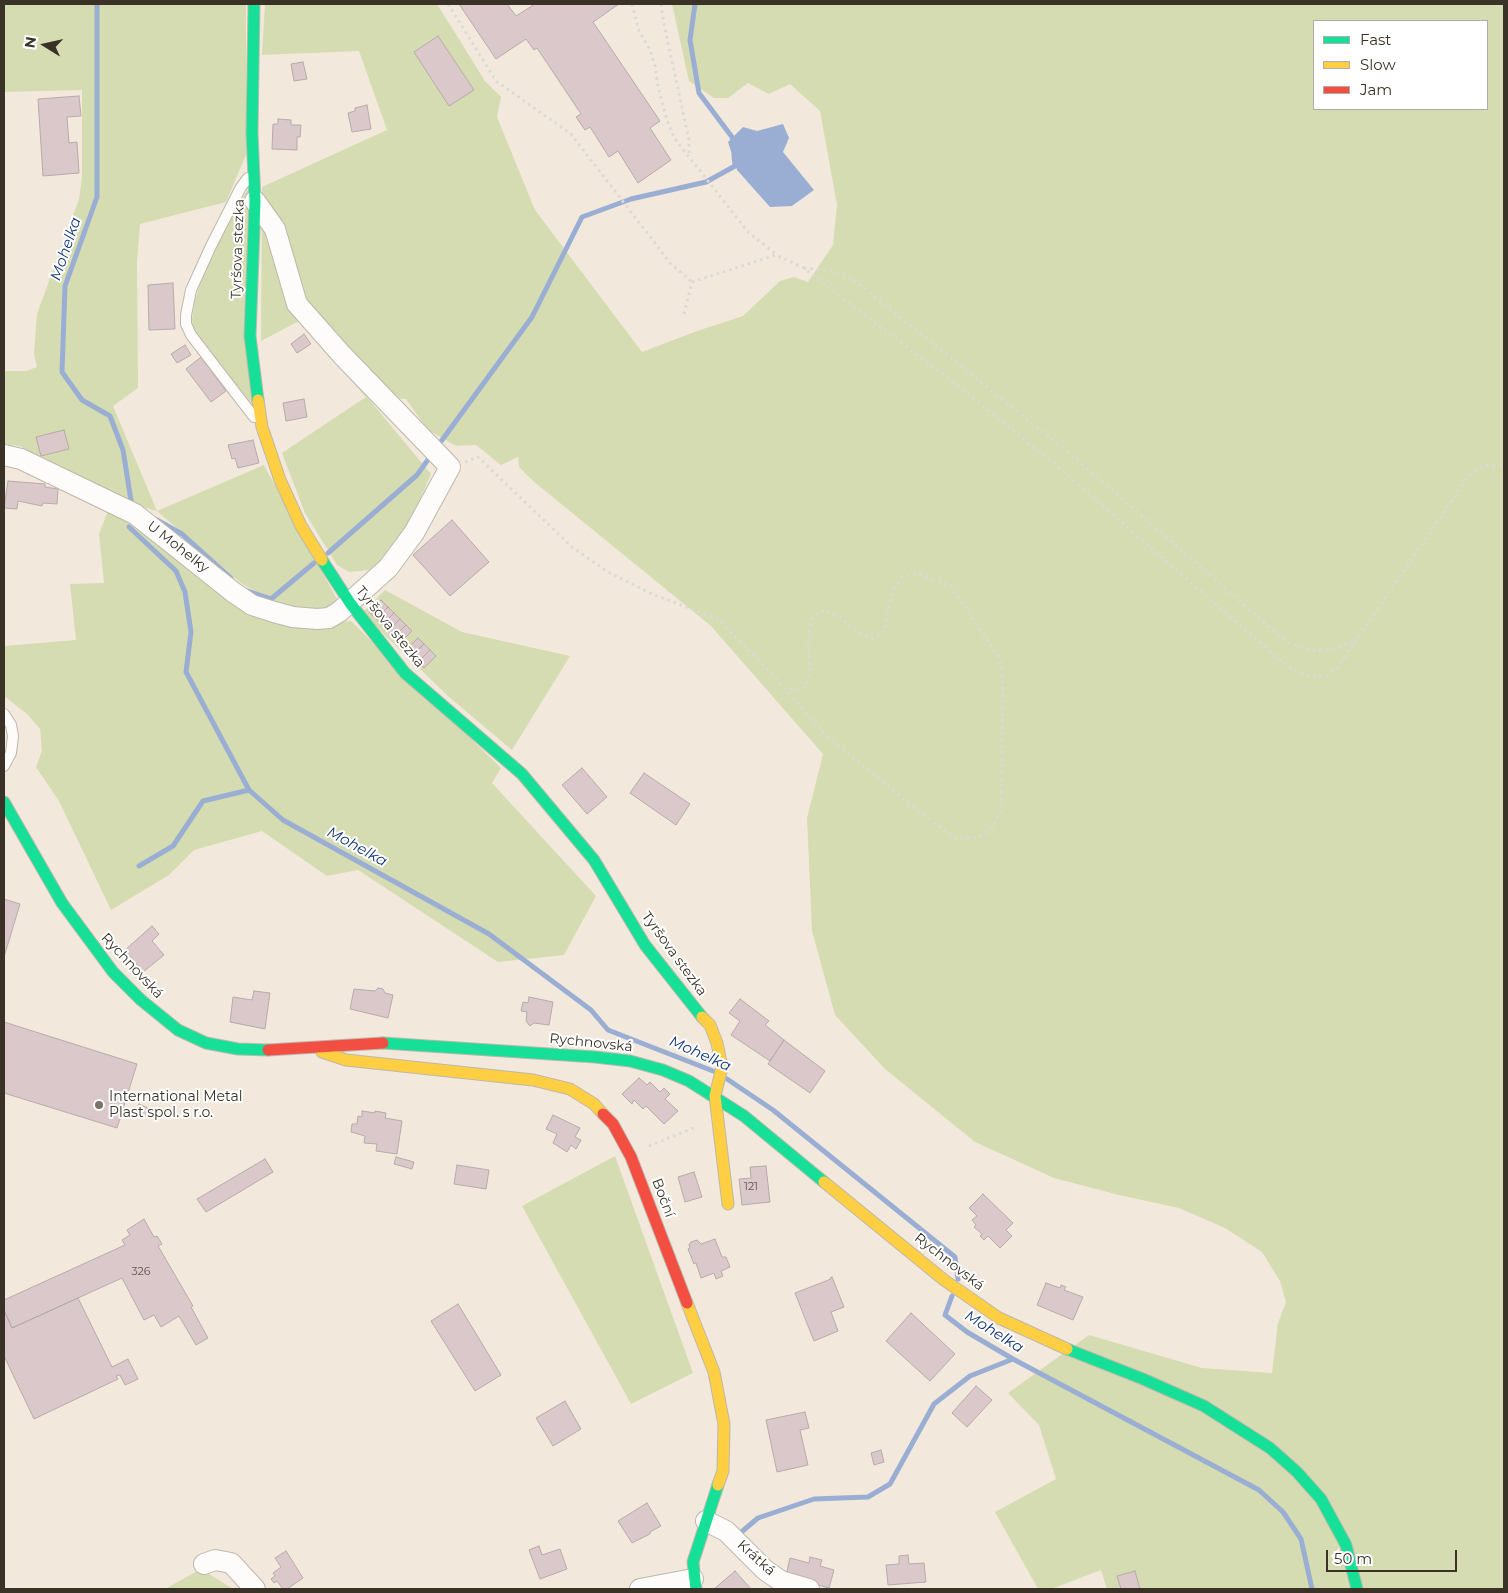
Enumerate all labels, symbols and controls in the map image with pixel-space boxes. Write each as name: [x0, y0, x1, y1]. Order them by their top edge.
north arrow: [20, 20, 70, 70]
legend: [1313, 20, 1488, 110]
text: Fast: [1360, 30, 1391, 49]
text: N: [20, 35, 40, 50]
text: Slow: [1360, 55, 1396, 74]
text: Jam: [1360, 80, 1392, 99]
street label: Tyršova stezka: [228, 199, 248, 299]
water label: Mohelka: [47, 215, 85, 283]
street label: U Mohelky: [144, 518, 212, 576]
street label: Tyršova stezka: [352, 583, 428, 671]
water label: Mohelka: [324, 823, 390, 871]
street label: Tyršova stezka: [638, 909, 710, 999]
street label: Rychnovská: [97, 930, 167, 1002]
street label: Rychnovská: [549, 1030, 633, 1056]
water label: Mohelka: [666, 1032, 734, 1076]
place label: International Metal Plast spol. s r.o.: [109, 1089, 242, 1122]
marker: International Metal Plast spol. s r.o.: [93, 1099, 105, 1111]
street label: Boční: [648, 1176, 678, 1220]
house number: 121: [744, 1180, 758, 1194]
street label: Rychnovská: [911, 1230, 987, 1294]
house number: 326: [131, 1265, 151, 1279]
water label: Mohelka: [961, 1307, 1027, 1357]
street label: Krátká: [734, 1537, 778, 1579]
scale bar: [1328, 1540, 1459, 1572]
text: 50 m: [1334, 1549, 1372, 1568]

